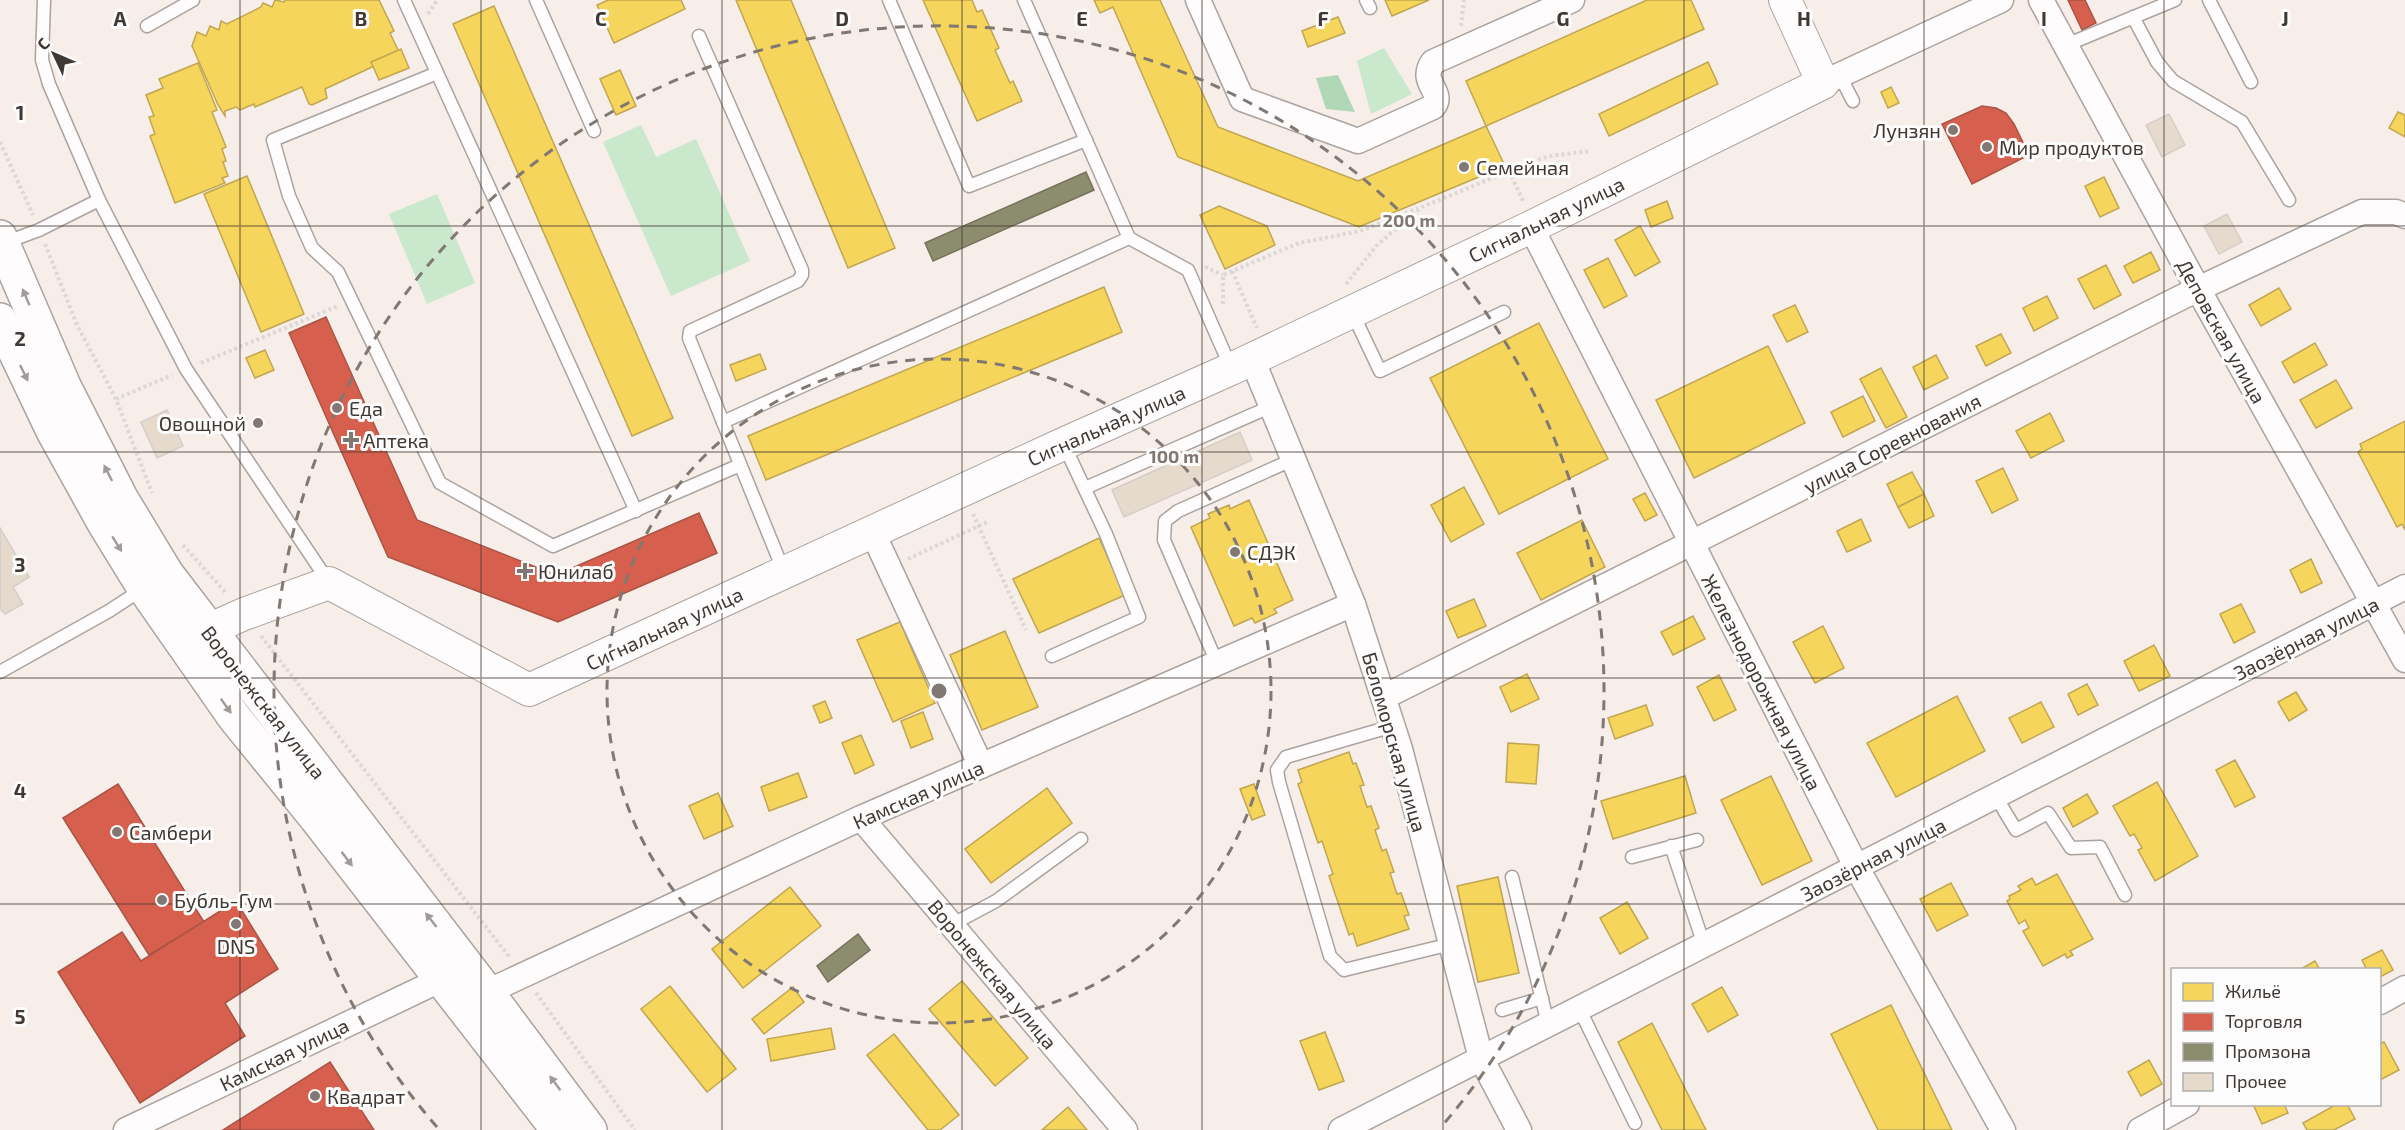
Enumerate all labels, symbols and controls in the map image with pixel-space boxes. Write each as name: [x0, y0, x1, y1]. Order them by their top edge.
text: A: [113, 6, 127, 30]
text: B: [355, 6, 367, 30]
text: C: [595, 6, 607, 30]
text: D: [835, 6, 849, 30]
text: E: [1076, 6, 1088, 30]
text: F: [1317, 6, 1329, 30]
text: G: [1557, 6, 1569, 30]
text: H: [1797, 6, 1811, 30]
text: I: [2041, 6, 2047, 30]
text: J: [2281, 6, 2289, 30]
north arrow: [24, 24, 84, 84]
text: С: [33, 33, 53, 53]
text: 1: [16, 100, 24, 124]
place label: Лунзян: [1873, 118, 1941, 143]
marker: Лунзян: [1946, 123, 1960, 137]
place label: Мир продуктов: [1999, 135, 2144, 160]
marker: Мир продуктов: [1980, 140, 1994, 154]
place label: Семейная: [1476, 155, 1569, 179]
marker: Семейная: [1457, 160, 1471, 174]
street label: Сигнальная улица: [1464, 171, 1628, 268]
text: 200 m: [1383, 209, 1435, 231]
street label: Деповская улица: [2172, 255, 2272, 408]
one-way arrow: [21, 287, 31, 305]
text: 2: [14, 326, 26, 350]
one-way arrow: [20, 364, 29, 381]
street label: Сигнальная улица: [1023, 379, 1189, 472]
street label: улица Соревнования: [1799, 388, 1985, 499]
place label: Еда: [349, 396, 383, 420]
marker: Еда: [330, 401, 344, 415]
place label: Овощной: [159, 411, 246, 435]
marker: Овощной: [251, 416, 265, 430]
place label: Аптека: [363, 428, 429, 452]
marker: Аптека: [344, 433, 358, 447]
text: 100 m: [1149, 445, 1199, 467]
one-way arrow: [103, 465, 113, 482]
one-way arrow: [111, 536, 122, 552]
place label: СДЭК: [1247, 540, 1296, 564]
marker: СДЭК: [1228, 545, 1242, 559]
text: 3: [14, 552, 26, 576]
place label: Юнилаб: [538, 559, 614, 583]
marker: Юнилаб: [516, 562, 534, 580]
street label: Железнодорожная улица: [1696, 570, 1827, 795]
street label: Сигнальная улица: [582, 581, 747, 676]
street label: Заозёрная улица: [2229, 591, 2383, 686]
street label: Воронежская улица: [196, 621, 331, 784]
street label: Беломорская улица: [1357, 649, 1432, 835]
centre of rings: [929, 681, 949, 701]
one-way arrow: [220, 697, 232, 713]
street label: Камская улица: [849, 754, 988, 834]
text: 4: [14, 778, 27, 802]
street label: Заозёрная улица: [1796, 812, 1950, 907]
place label: Самбери: [129, 820, 212, 844]
marker: Самбери: [110, 825, 124, 839]
one-way arrow: [341, 850, 353, 866]
place label: Бубль-Гум: [174, 888, 273, 913]
marker: Бубль-Гум: [155, 893, 169, 907]
street label: Воронежская улица: [923, 894, 1063, 1054]
one-way arrow: [425, 912, 437, 928]
marker: DNS: [229, 917, 243, 931]
place label: DNS: [217, 934, 255, 958]
legend: [2171, 968, 2381, 1106]
text: Жильё: [2225, 980, 2281, 1002]
text: 5: [14, 1004, 26, 1028]
text: Торговля: [2225, 1010, 2303, 1032]
street label: Камская улица: [215, 1012, 353, 1097]
text: Промзона: [2225, 1040, 2311, 1062]
text: Прочее: [2225, 1070, 2287, 1092]
one-way arrow: [549, 1076, 561, 1092]
place label: Квадрат: [327, 1084, 406, 1108]
marker: Квадрат: [308, 1089, 322, 1103]

